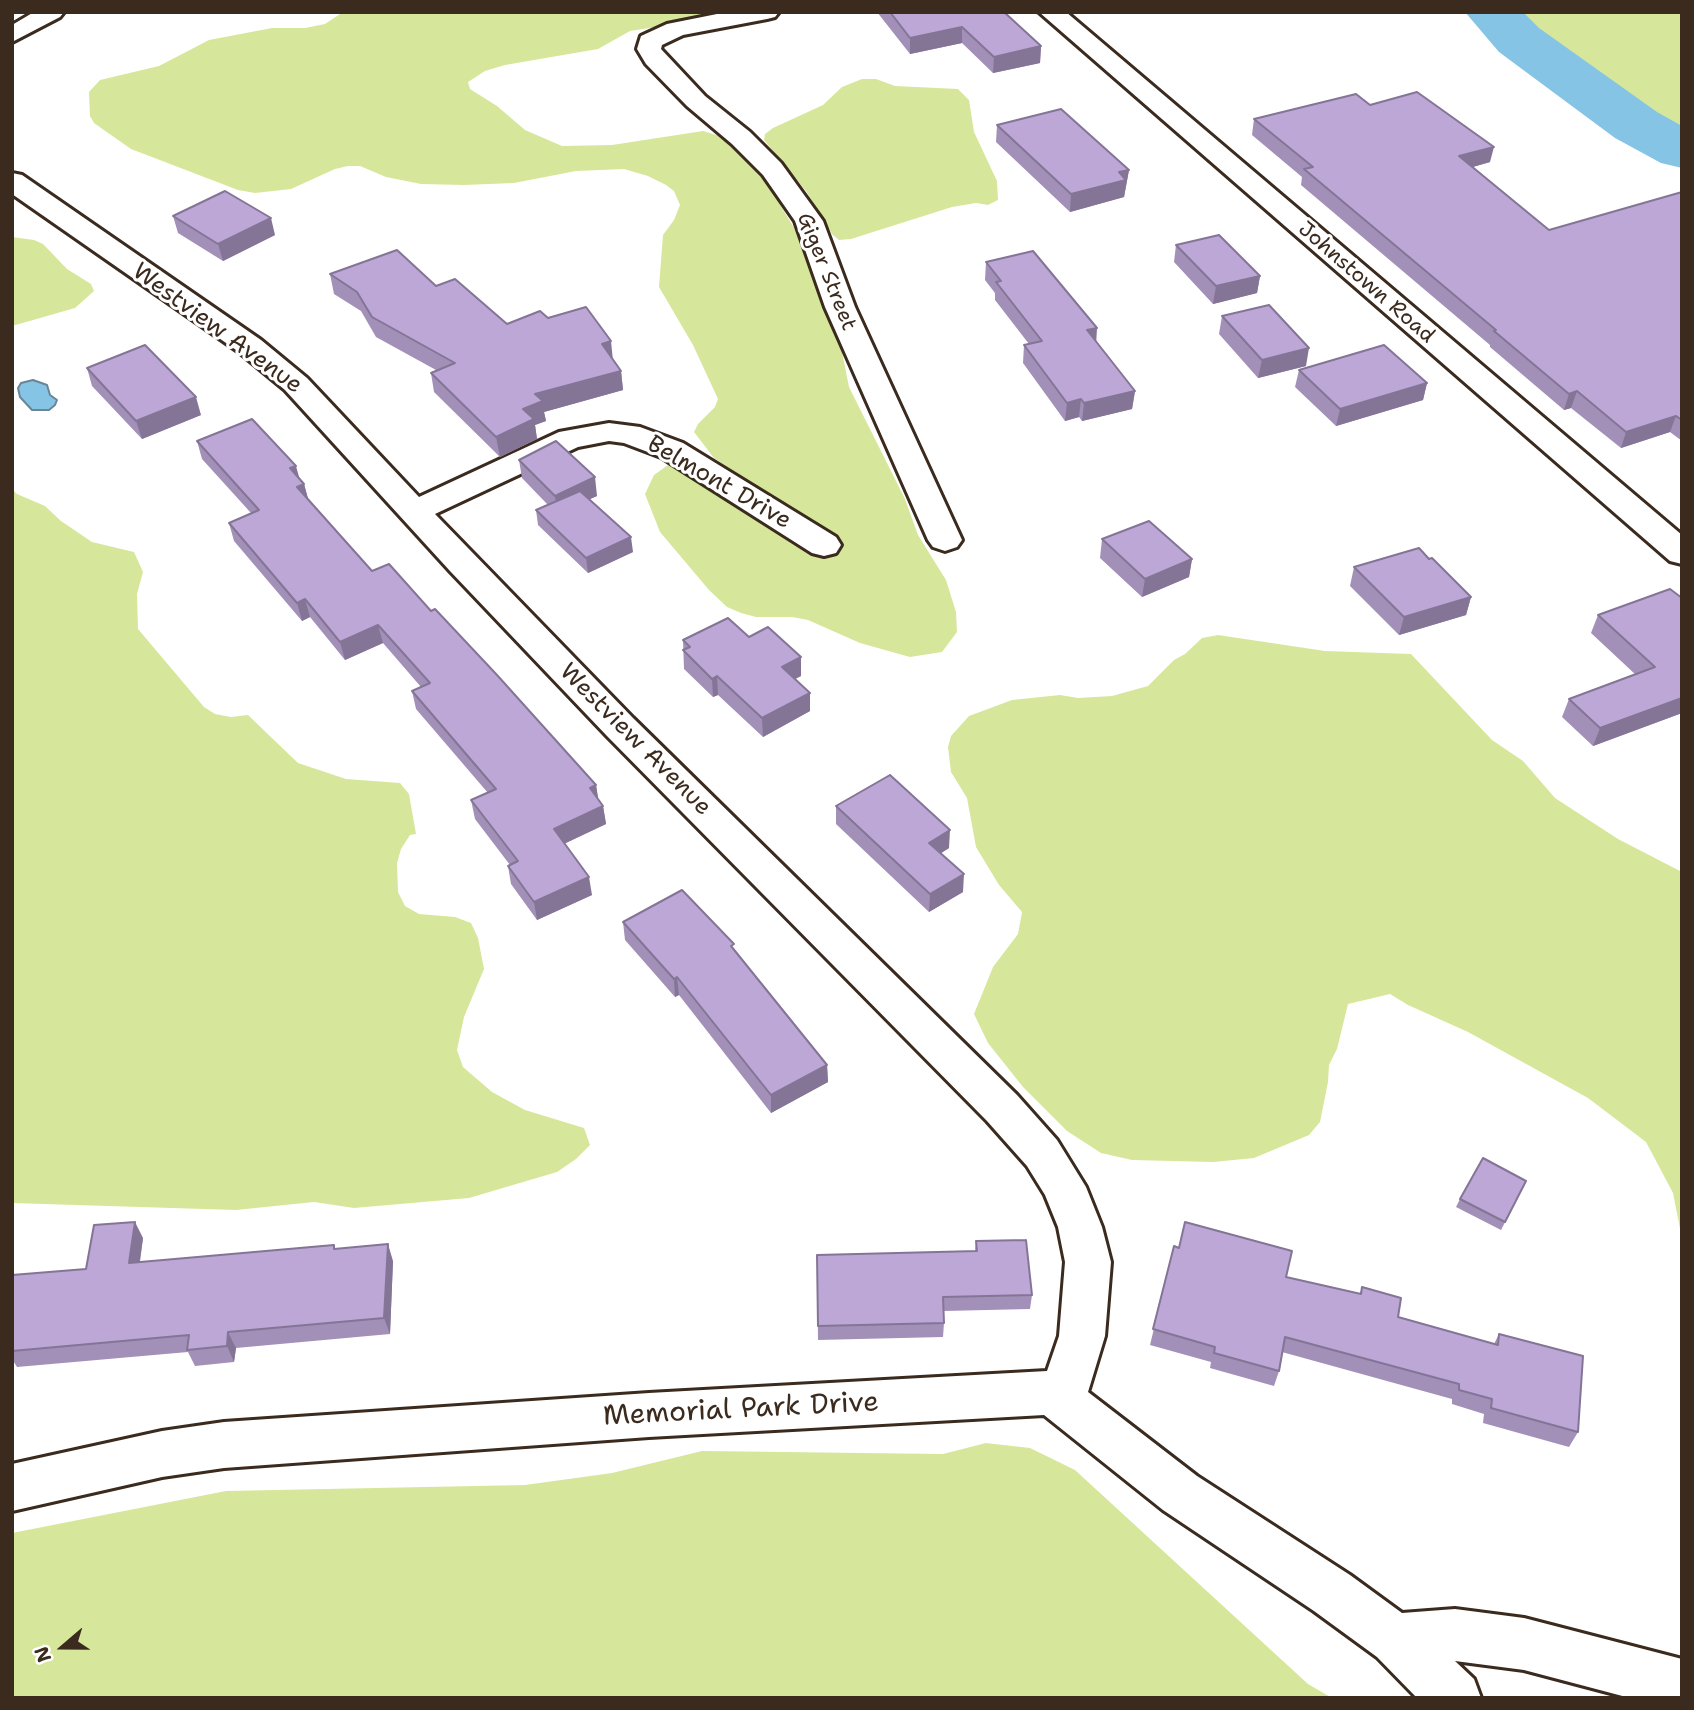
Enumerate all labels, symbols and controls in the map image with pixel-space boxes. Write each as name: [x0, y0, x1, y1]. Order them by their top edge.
street label: Giger Street: [791, 210, 861, 334]
street label: Johnstown Road: [1293, 217, 1439, 349]
street label: Westview Avenue: [126, 258, 308, 400]
street label: Belmont Drive: [642, 430, 796, 536]
street label: Westview Avenue: [553, 658, 717, 822]
street label: Memorial Park Drive: [602, 1386, 880, 1434]
north arrow: [28, 1612, 98, 1682]
text: N: [28, 1643, 57, 1666]

